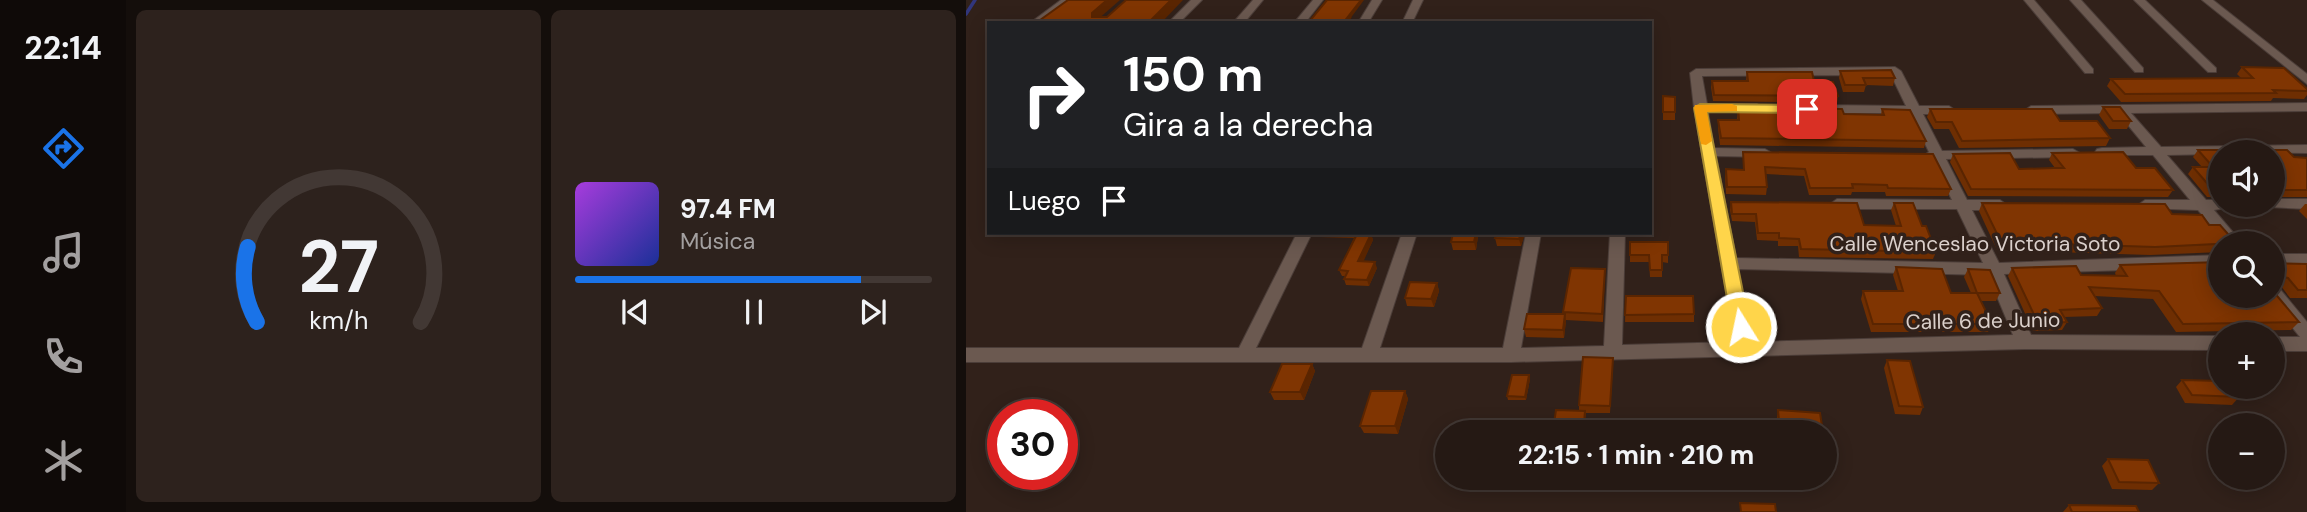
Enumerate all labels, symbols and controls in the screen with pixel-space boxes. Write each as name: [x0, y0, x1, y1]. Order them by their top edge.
text: 22:14: [24, 27, 102, 69]
text: 150 m: [1123, 42, 1263, 106]
icon: right: [1008, 49, 1099, 140]
pin: [1777, 79, 1837, 139]
icon: arrive: [1788, 90, 1826, 128]
text: Gira a la derecha: [1123, 104, 1373, 146]
icon: directions: [39, 124, 88, 173]
map controls: [2208, 140, 2285, 490]
button: sound: [2208, 140, 2285, 217]
icon: arrive: [1095, 182, 1133, 220]
text: Luego: [1008, 184, 1081, 218]
text: 97.4 FM: [680, 192, 776, 226]
text: 27: [298, 220, 379, 315]
text: Música: [680, 226, 755, 256]
icon: music: [39, 228, 88, 277]
street label: Calle Wenceslao Victoria Soto: [1830, 230, 2120, 258]
button: search: [2208, 231, 2285, 308]
position arrow: [1704, 290, 1778, 364]
icon: previous: [616, 293, 654, 331]
icon: pause: [735, 293, 773, 331]
icon: next: [854, 293, 892, 331]
text: km/h: [309, 304, 368, 337]
street label: Calle 6 de Junio: [1905, 306, 2061, 336]
button: +: [2208, 322, 2285, 399]
icon: phone: [39, 332, 88, 381]
speed limit sign: 30: [987, 399, 1078, 490]
button: −: [2208, 413, 2285, 490]
icon: climate: [39, 436, 88, 485]
text: 22:15 · 1 min · 210 m: [1518, 438, 1754, 472]

